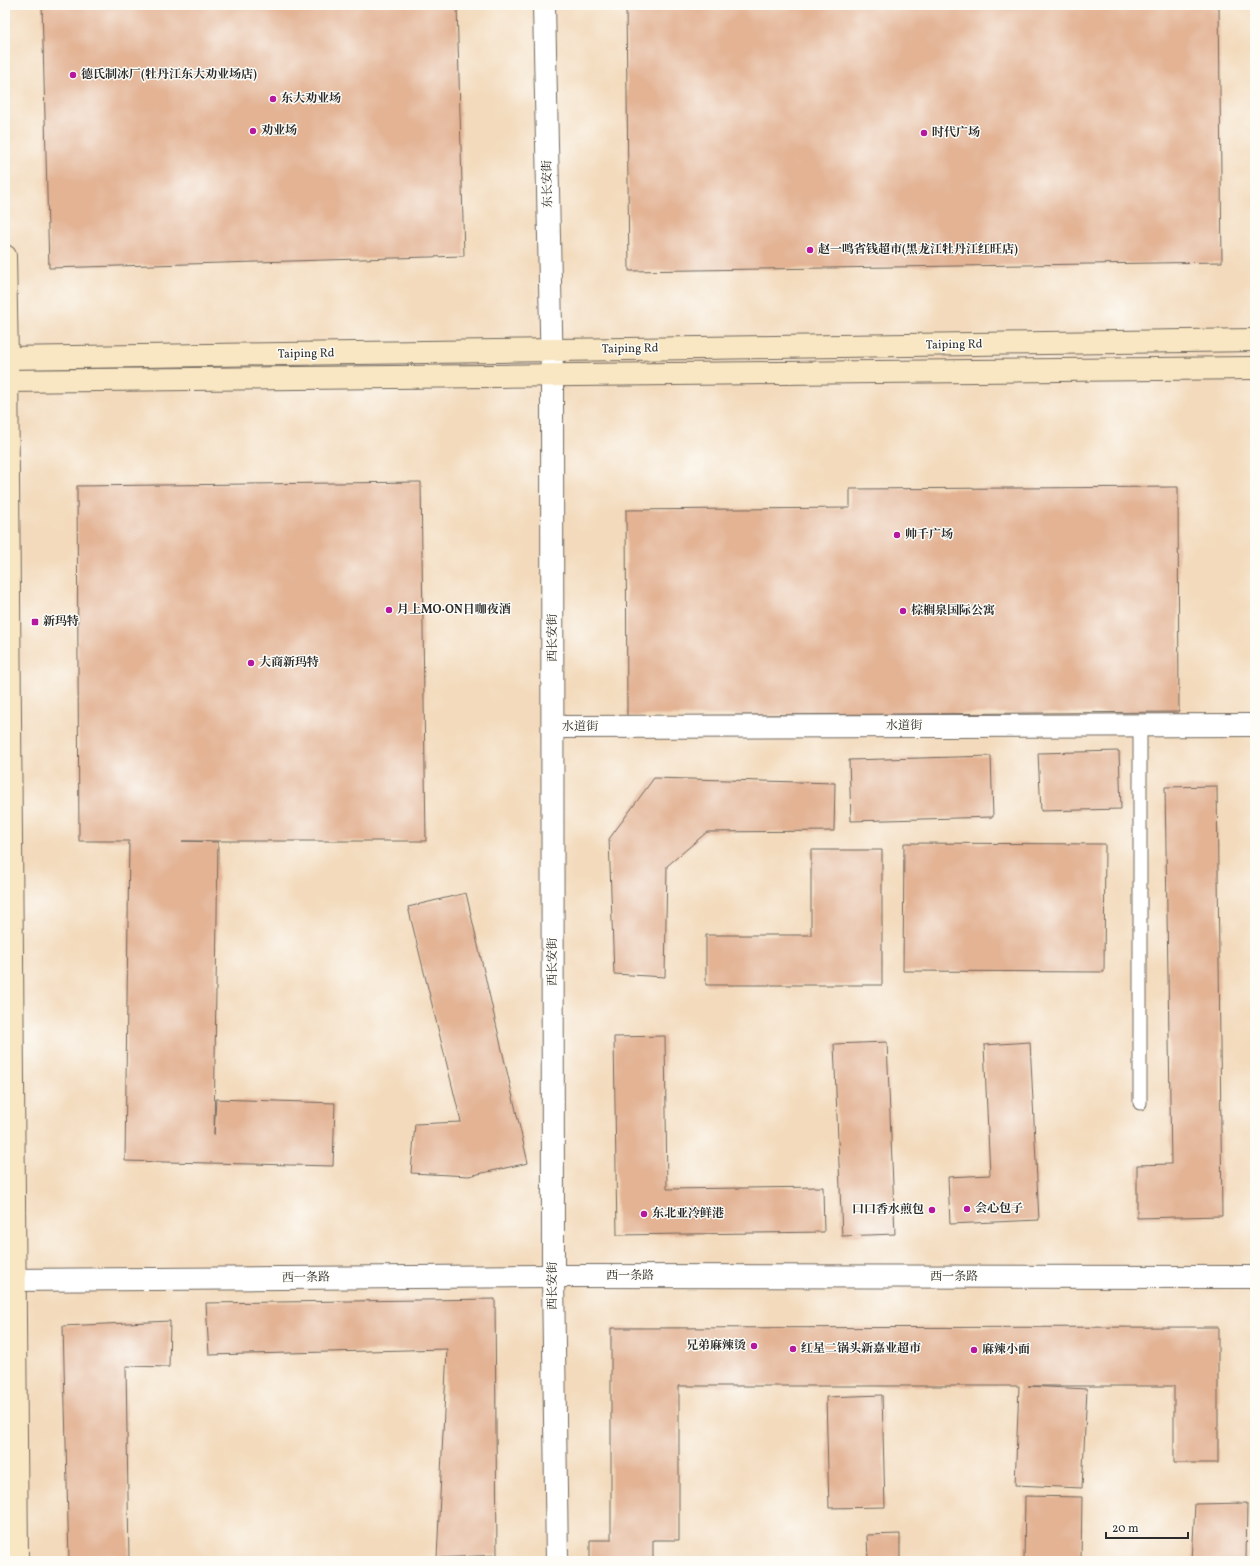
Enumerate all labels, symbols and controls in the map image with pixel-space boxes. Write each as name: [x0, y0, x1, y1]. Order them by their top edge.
place label: 德氏制冰厂(牡丹江东大劝业场店): [81, 67, 257, 83]
marker: 德氏制冰厂(牡丹江东大劝业场店): [68, 70, 78, 80]
place label: 东大劝业场: [281, 91, 341, 107]
marker: 东大劝业场: [268, 94, 278, 104]
place label: 劝业场: [261, 123, 297, 139]
place label: 时代广场: [932, 125, 980, 141]
marker: 劝业场: [248, 126, 258, 136]
marker: 时代广场: [919, 128, 929, 138]
street label: 东长安街: [540, 159, 556, 208]
place label: 赵一鸣省钱超市(黑龙江牡丹江红旺店): [818, 242, 1018, 258]
marker: 赵一鸣省钱超市(黑龙江牡丹江红旺店): [805, 245, 815, 255]
street label: Taiping Rd: [925, 337, 983, 353]
street label: Taiping Rd: [601, 341, 659, 357]
street label: Taiping Rd: [277, 346, 335, 362]
place label: 帅千广场: [905, 527, 953, 543]
marker: 帅千广场: [892, 530, 902, 540]
place label: 月上MO·ON日咖夜酒: [397, 602, 511, 618]
place label: 棕榈泉国际公寓: [911, 603, 995, 619]
marker: 月上MO·ON日咖夜酒: [384, 605, 394, 615]
marker: 棕榈泉国际公寓: [898, 606, 908, 616]
street label: 西长安街: [545, 613, 561, 662]
place label: 新玛特: [43, 614, 79, 630]
marker: 新玛特: [30, 617, 40, 627]
place label: 大商新玛特: [259, 655, 319, 671]
marker: 大商新玛特: [246, 658, 256, 668]
street label: 水道街: [886, 718, 923, 734]
street label: 水道街: [562, 719, 599, 735]
street label: 西长安街: [545, 937, 561, 986]
place label: 会心包子: [975, 1201, 1023, 1217]
place label: 口口香水煎包: [852, 1202, 924, 1218]
marker: 会心包子: [962, 1204, 972, 1214]
marker: 口口香水煎包: [927, 1205, 937, 1215]
place label: 东北亚冷鲜港: [652, 1206, 724, 1222]
marker: 东北亚冷鲜港: [639, 1209, 649, 1219]
street label: 西长安街: [545, 1261, 561, 1310]
street label: 西一条路: [606, 1268, 654, 1284]
street label: 西一条路: [930, 1269, 978, 1285]
street label: 西一条路: [282, 1270, 330, 1286]
place label: 兄弟麻辣烫: [686, 1338, 746, 1354]
marker: 兄弟麻辣烫: [749, 1341, 759, 1351]
place label: 红星二锅头新嘉业超市: [801, 1341, 921, 1357]
place label: 麻辣小面: [982, 1342, 1030, 1358]
marker: 红星二锅头新嘉业超市: [788, 1344, 798, 1354]
marker: 麻辣小面: [969, 1345, 979, 1355]
scale bar: [1106, 1514, 1188, 1540]
text: 20 m: [1112, 1521, 1139, 1537]

